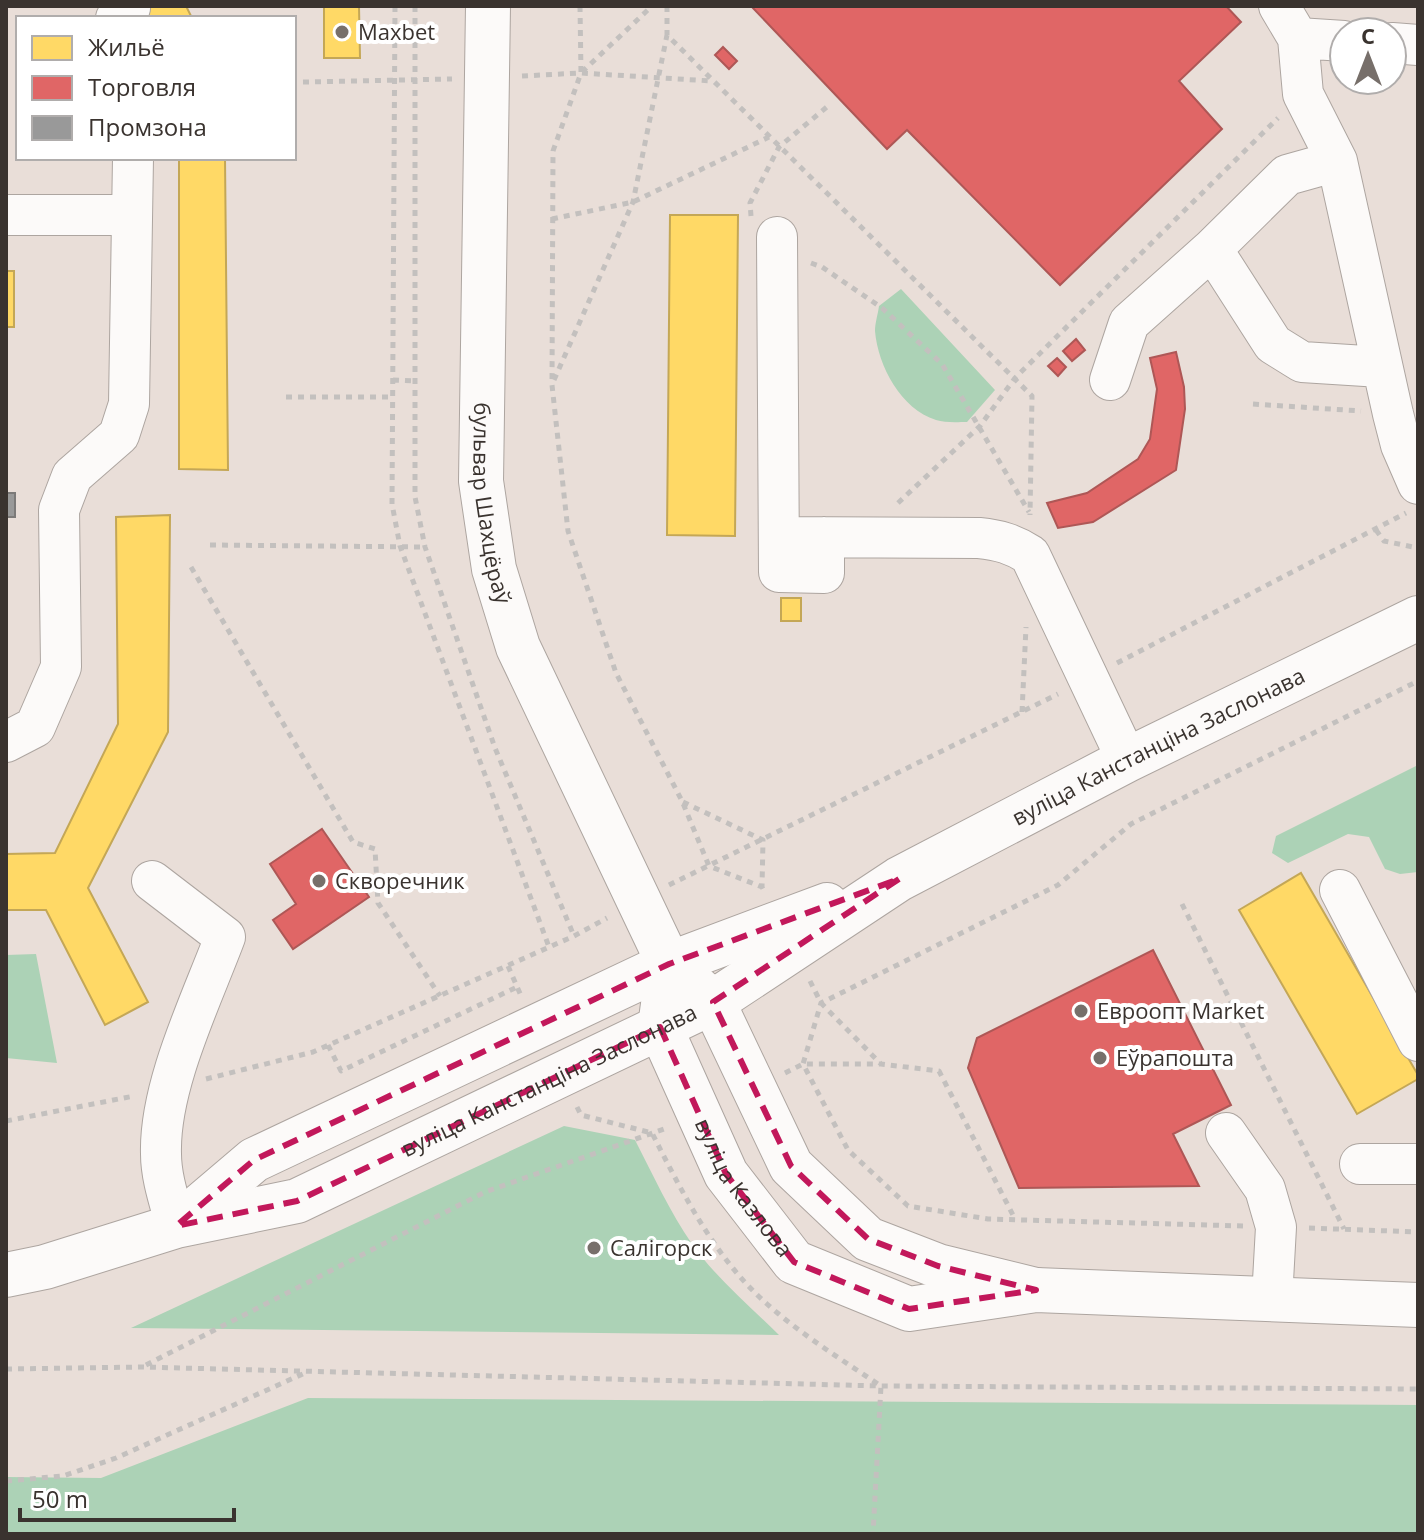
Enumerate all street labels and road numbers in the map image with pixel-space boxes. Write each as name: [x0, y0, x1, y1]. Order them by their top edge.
street label: бульвар Шахцёраў: [467, 402, 520, 608]
street label: вуліца Канстанціна Заслонава: [1006, 660, 1309, 832]
street label: вуліца Канстанціна Заслонава: [396, 996, 701, 1163]
street label: вуліца Казлова: [689, 1113, 800, 1262]

